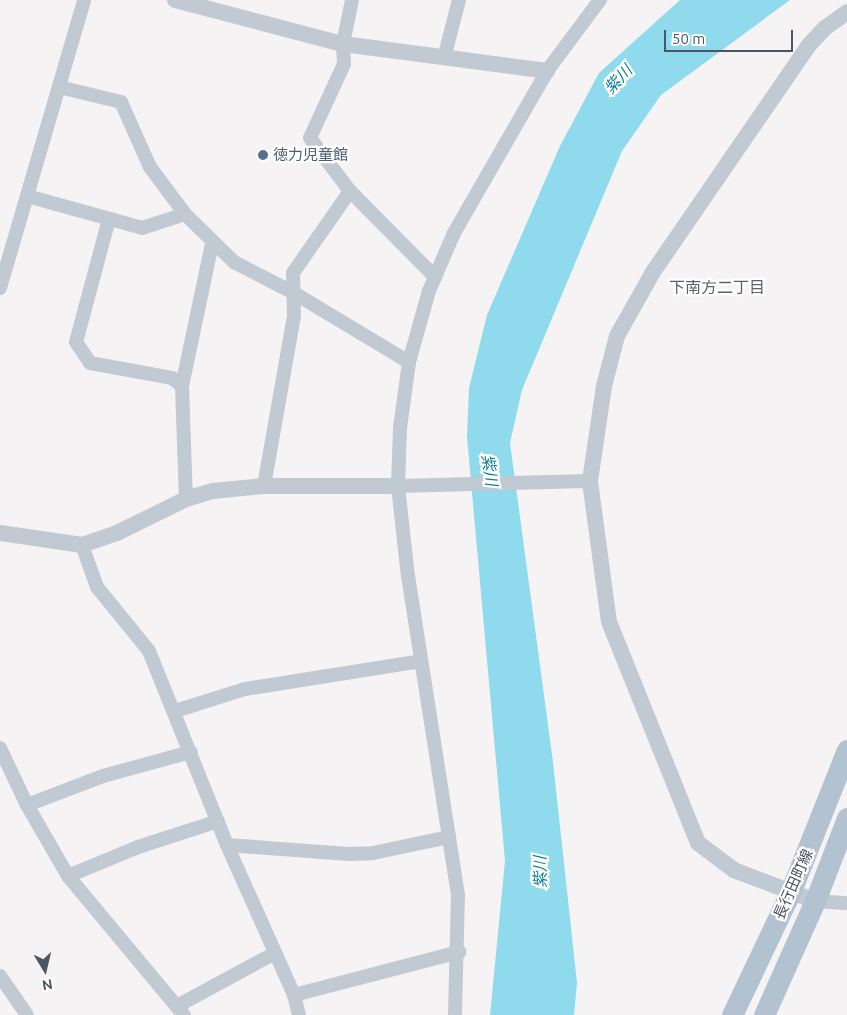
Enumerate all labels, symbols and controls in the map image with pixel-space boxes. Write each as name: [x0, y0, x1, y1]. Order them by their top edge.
scale bar: [667, 20, 796, 52]
text: 50 m: [672, 30, 705, 47]
water label: 紫川: [600, 61, 636, 97]
place label: 徳力児童館: [273, 146, 348, 164]
marker: 徳力児童館: [257, 149, 269, 161]
district label: 下南方二丁目: [669, 277, 765, 297]
water label: 紫川: [478, 453, 502, 487]
street label: 長行田町線: [770, 846, 816, 922]
water label: 紫川: [530, 856, 550, 888]
north arrow: [20, 945, 70, 995]
text: N: [41, 976, 54, 994]

